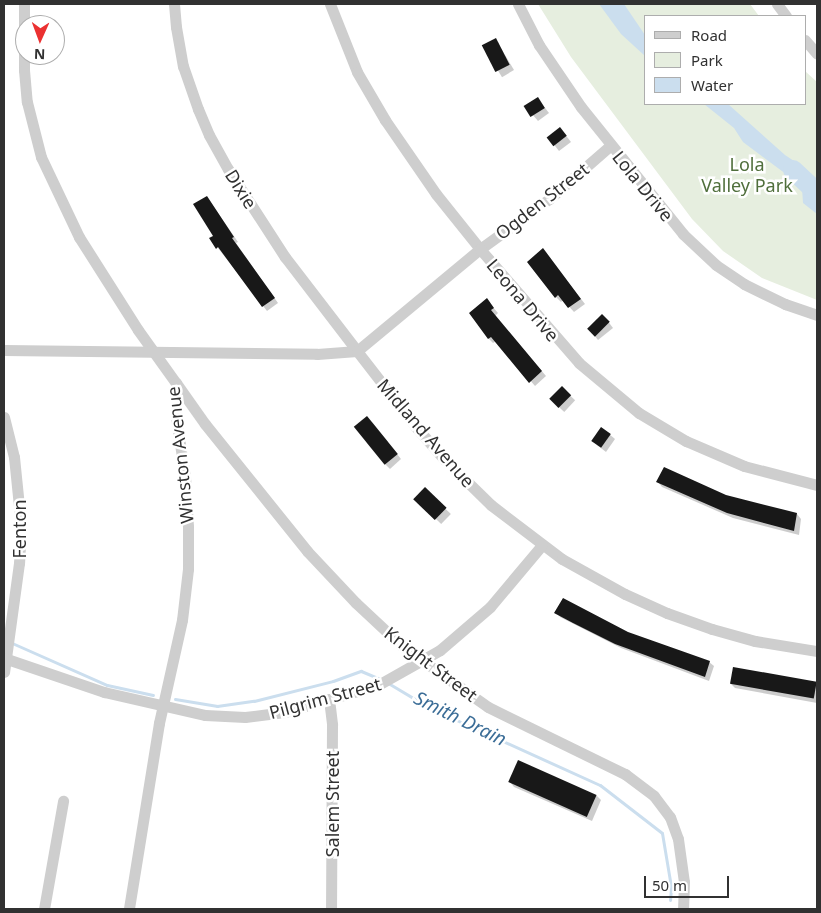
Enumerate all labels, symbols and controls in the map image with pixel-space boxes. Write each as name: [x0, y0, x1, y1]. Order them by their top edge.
north arrow: [15, 15, 65, 65]
legend: [644, 15, 806, 105]
text: Road: [691, 25, 727, 45]
text: N: [33, 45, 46, 64]
text: Park: [691, 50, 723, 70]
text: Water: [691, 75, 733, 95]
street label: Lola Drive: [608, 146, 678, 226]
park label: Lola Valley Park: [701, 154, 793, 196]
street label: Ogden Street: [491, 158, 593, 244]
street label: Dixie: [221, 165, 261, 213]
street label: Leona Drive: [482, 254, 564, 346]
street label: Midland Avenue: [373, 374, 479, 492]
street label: Winston Avenue: [162, 385, 198, 525]
street label: Fenton: [8, 499, 30, 559]
street label: Knight Street: [380, 622, 482, 706]
street label: Pilgrim Street: [267, 673, 383, 723]
water label: Smith Drain: [410, 687, 510, 751]
street label: Salem Street: [321, 751, 343, 857]
scale bar: [646, 866, 731, 898]
text: 50 m: [652, 875, 687, 895]

